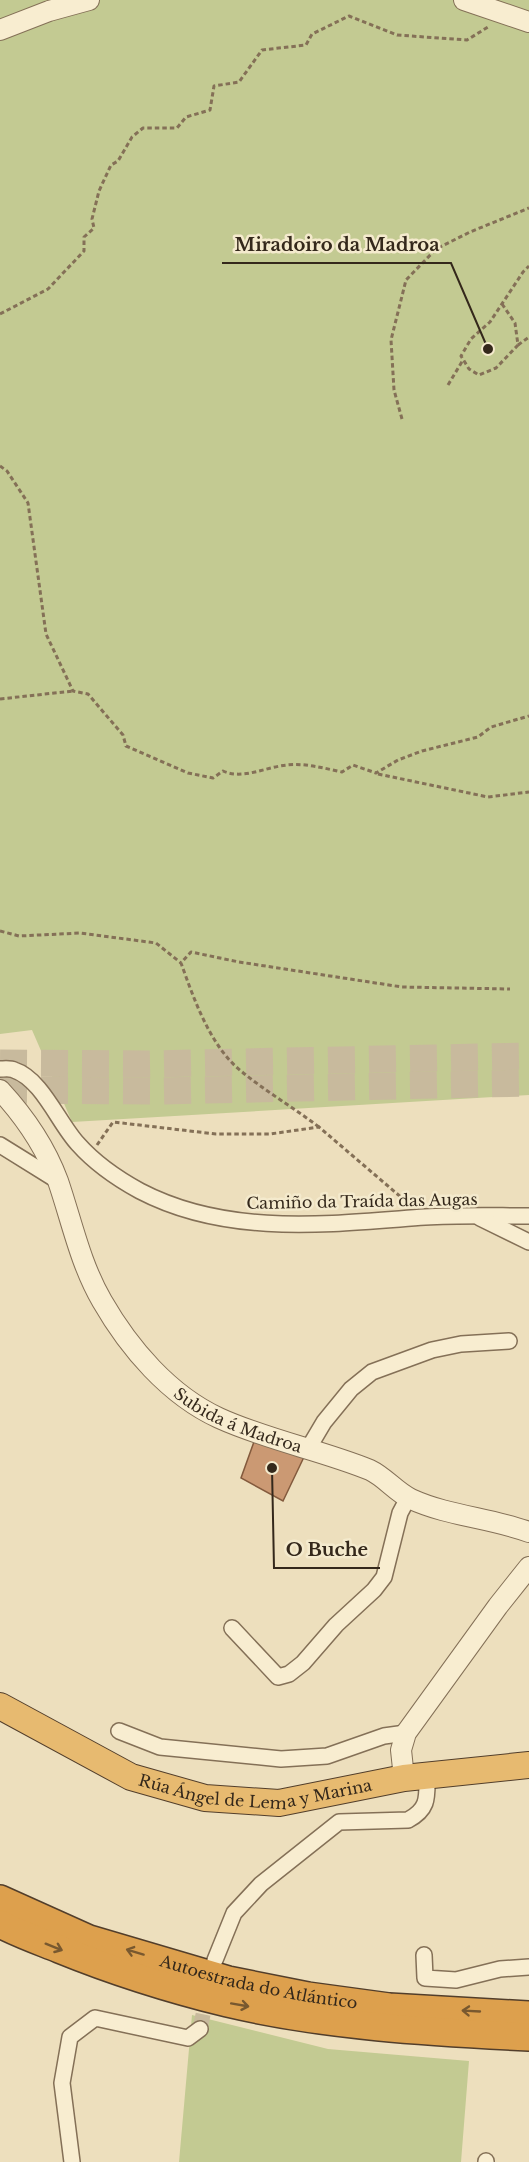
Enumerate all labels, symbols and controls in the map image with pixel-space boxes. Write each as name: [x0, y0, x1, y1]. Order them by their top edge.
callout: Miradoiro da Madroa: [222, 227, 451, 263]
text: Miradoiro da Madroa: [235, 234, 440, 256]
street label: Camiño da Traída das Augas: [246, 1189, 478, 1213]
street label: Subida á Madroa: [170, 1383, 305, 1457]
callout: O Buche: [274, 1532, 380, 1568]
text: O Buche: [286, 1539, 368, 1561]
street label: Rúa Ángel de Lema y Marina: [136, 1770, 374, 1814]
one-way arrow: [44, 1942, 63, 1953]
one-way arrow: [126, 1946, 145, 1957]
street label: Autoestrada do Atlántico: [157, 1950, 359, 2013]
one-way arrow: [229, 2000, 249, 2011]
one-way arrow: [461, 2006, 481, 2017]

